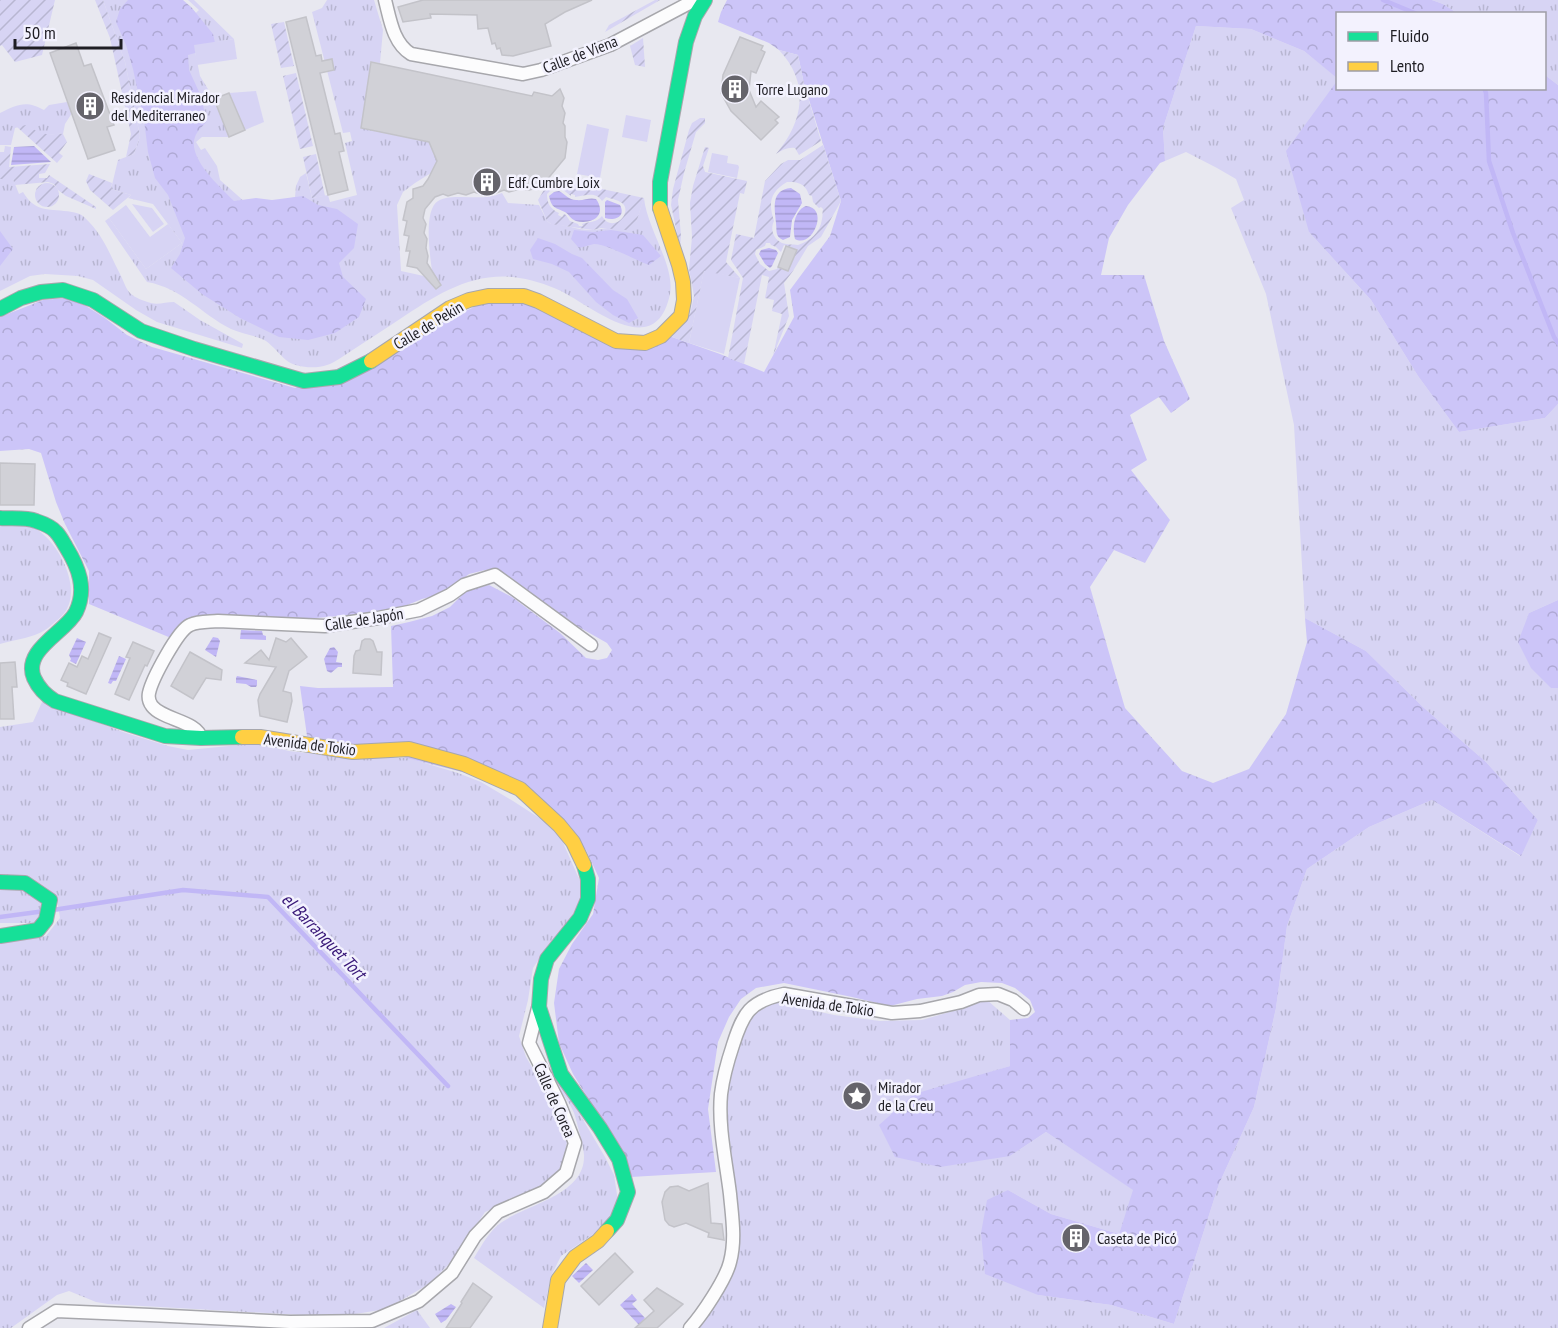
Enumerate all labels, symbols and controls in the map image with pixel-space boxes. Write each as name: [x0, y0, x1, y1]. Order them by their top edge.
scale bar: [15, 12, 122, 50]
legend: [1336, 12, 1546, 90]
text: 50 m: [24, 21, 56, 44]
text: Fluido: [1390, 24, 1429, 47]
street label: Calle de Viena: [540, 31, 620, 77]
text: Lento: [1390, 54, 1425, 77]
building icon: Torre Lugano: [719, 73, 751, 105]
place label: Torre Lugano: [756, 79, 828, 99]
place label: Residencial Mirador del Mediterraneo: [111, 87, 220, 125]
building icon: Residencial Mirador del Mediterraneo: [74, 90, 106, 122]
building icon: Edf. Cumbre Loix: [471, 166, 503, 198]
place label: Edf. Cumbre Loix: [508, 172, 600, 192]
street label: Calle de Pekin: [389, 296, 467, 354]
street label: Calle de Japón: [323, 603, 405, 635]
street label: Avenida de Tokio: [263, 728, 357, 760]
water label: el Barranquet Tort: [277, 888, 372, 986]
street label: Avenida de Tokio: [781, 988, 875, 1020]
street label: Calle de Corea: [530, 1060, 580, 1140]
place label: Mirador de la Creu: [878, 1077, 934, 1115]
place icon: Mirador de la Creu: [841, 1080, 873, 1112]
building icon: Caseta de Picó: [1060, 1222, 1092, 1254]
place label: Caseta de Picó: [1097, 1228, 1177, 1248]

